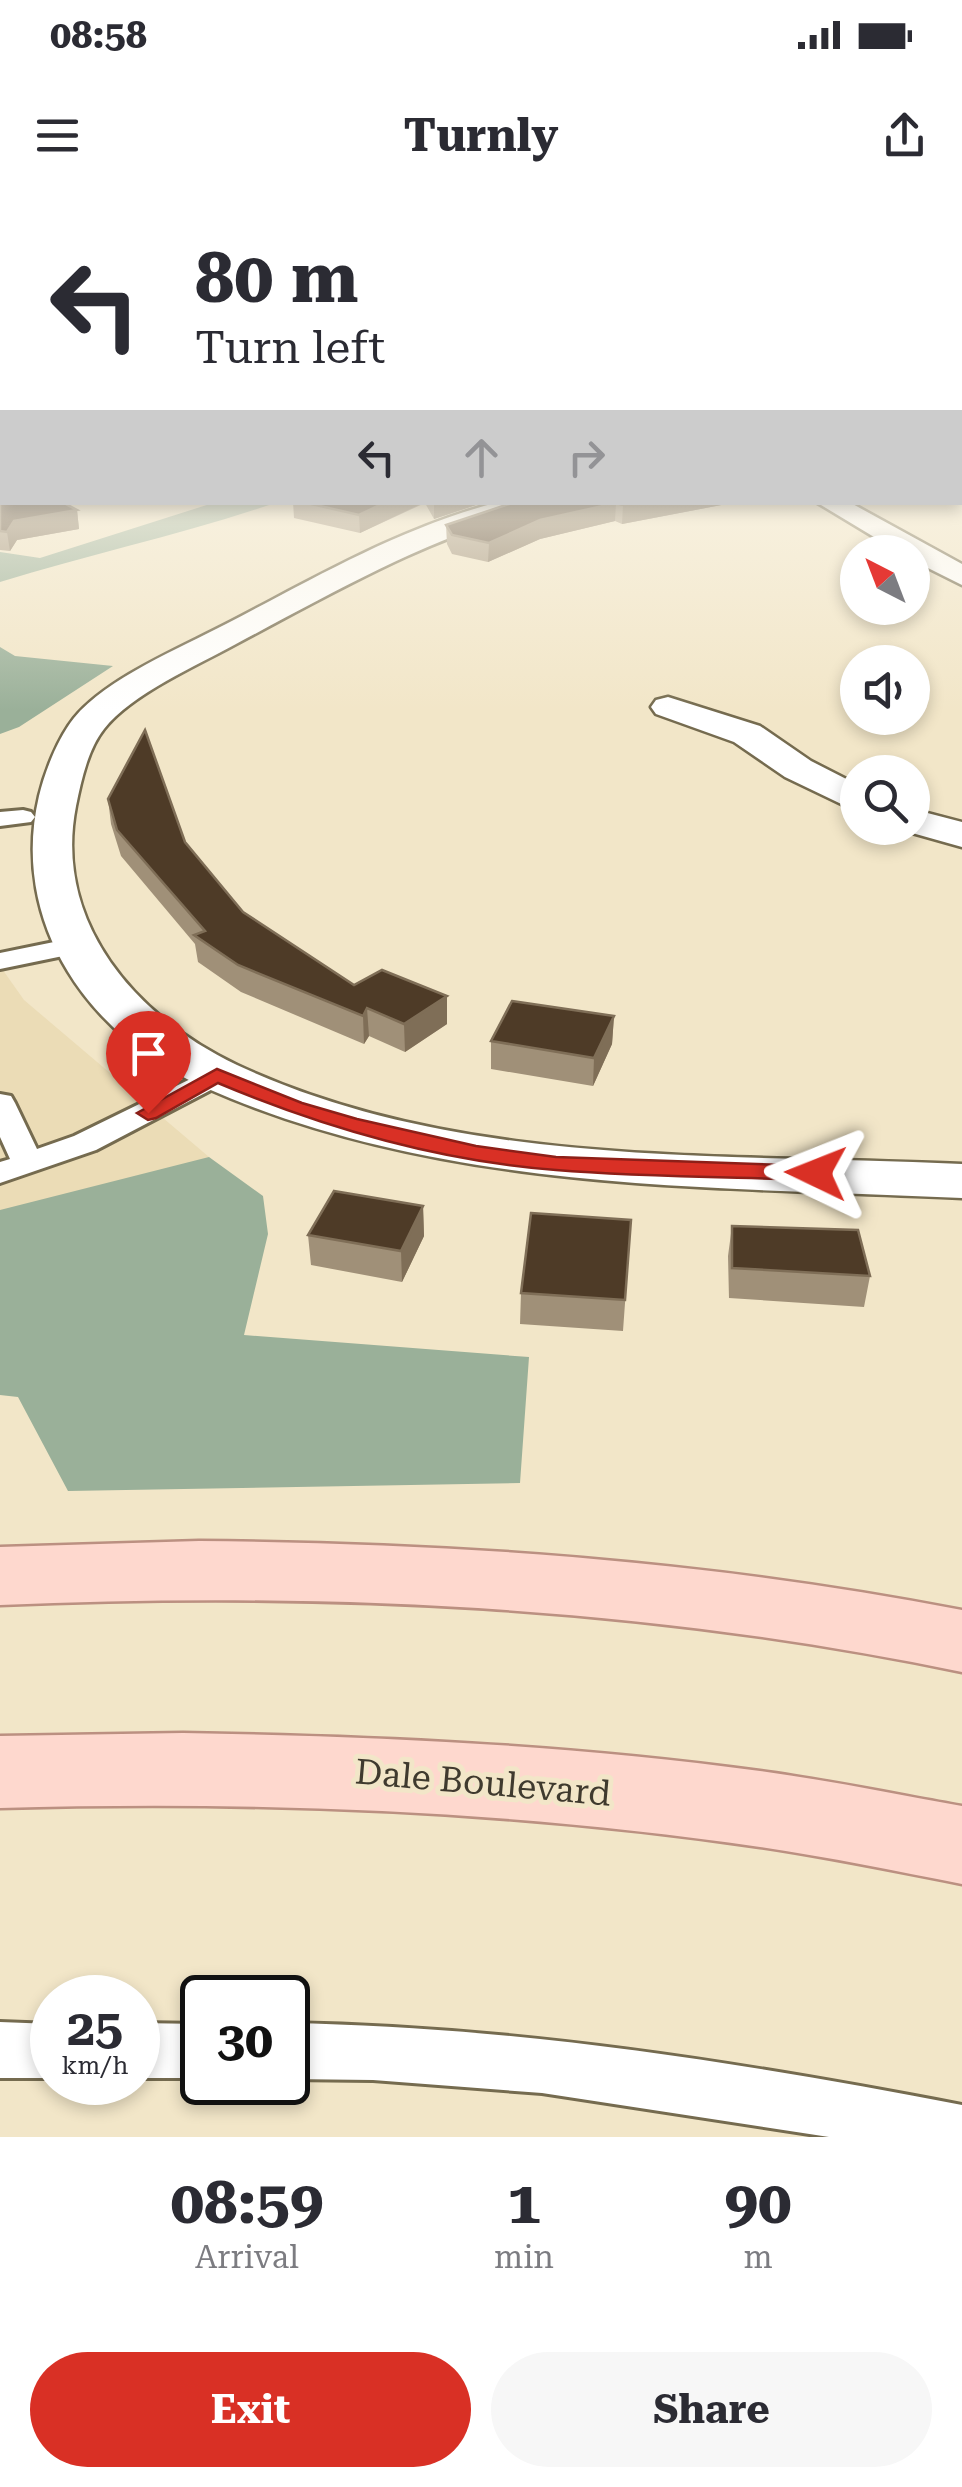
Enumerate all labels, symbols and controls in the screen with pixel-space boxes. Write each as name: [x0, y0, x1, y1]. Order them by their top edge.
text: 08:58: [50, 13, 147, 57]
icon: menu: [30, 108, 85, 163]
icon: share: [877, 108, 932, 163]
text: Turnly: [404, 109, 558, 162]
text: 80 m: [195, 237, 359, 319]
icon: left: [30, 240, 160, 370]
text: Turn left: [195, 321, 385, 374]
icon: left: [349, 430, 404, 485]
icon: ahead: [454, 430, 509, 485]
icon: right: [559, 430, 614, 485]
north arrow: [840, 535, 930, 625]
map controls: [840, 535, 930, 845]
button: sound: [840, 645, 930, 735]
button: search: [840, 755, 930, 845]
pin: [106, 1011, 191, 1114]
icon: arrive: [121, 1026, 176, 1081]
position arrow: [764, 1121, 868, 1225]
street label: Dale Boulevard: [353, 1751, 613, 1815]
speed limit sign: 30: [180, 1975, 310, 2105]
text: 25: [67, 1999, 123, 2057]
text: km/h: [62, 2051, 128, 2080]
text: 08:59: [170, 2167, 324, 2238]
text: 1: [507, 2167, 541, 2238]
text: 90: [724, 2167, 792, 2238]
text: Arrival: [195, 2238, 299, 2276]
text: min: [494, 2238, 554, 2276]
text: m: [743, 2238, 773, 2276]
button: Exit: [30, 2352, 471, 2467]
button: Share: [491, 2352, 932, 2467]

